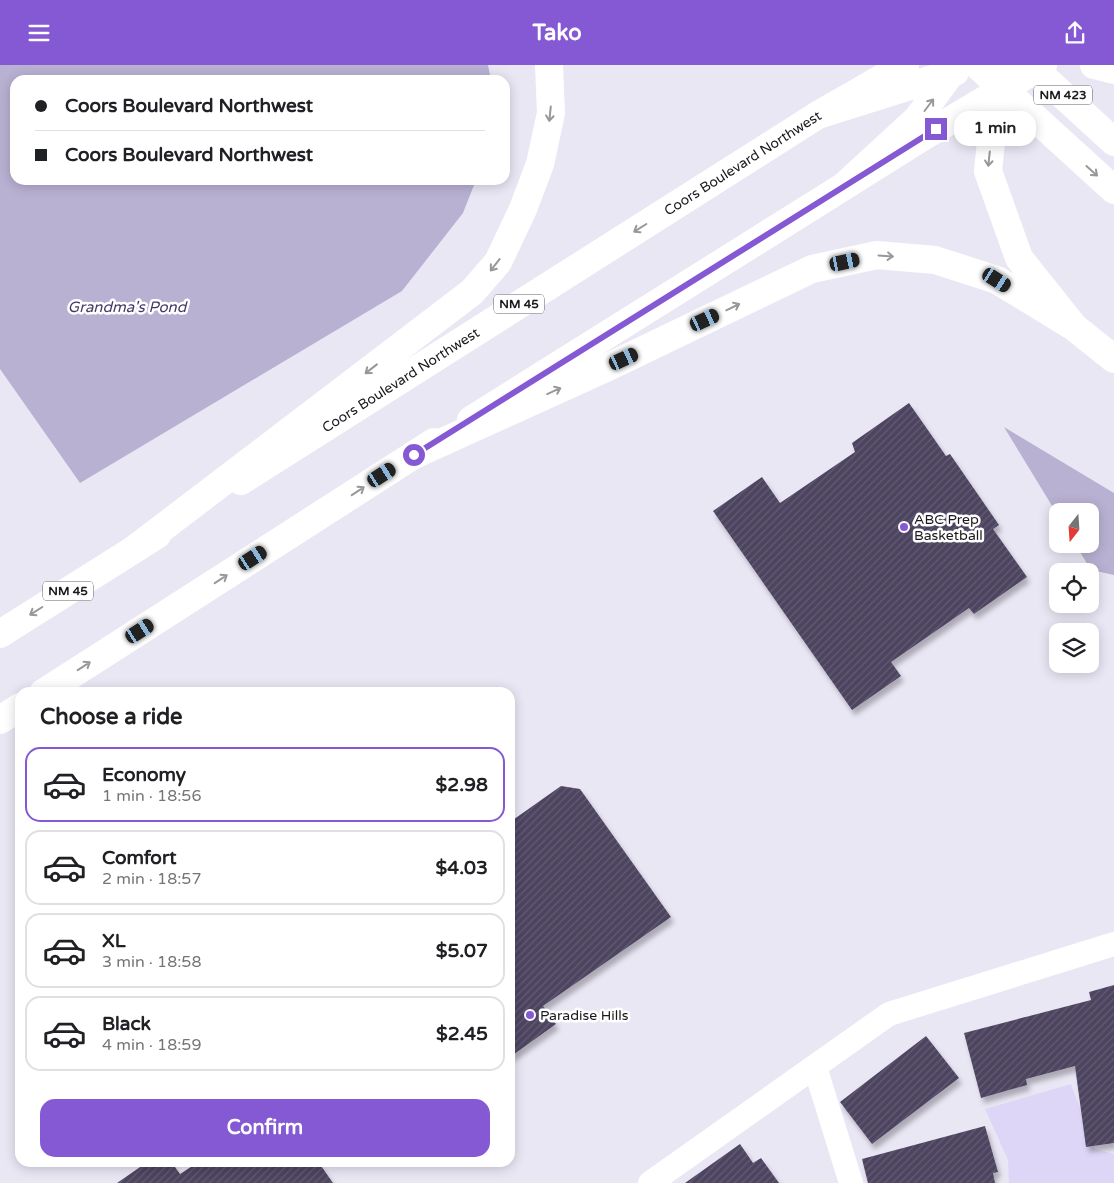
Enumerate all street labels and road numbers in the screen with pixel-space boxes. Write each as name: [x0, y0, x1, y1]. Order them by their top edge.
road number: NM 423: [1034, 85, 1092, 105]
street label: Coors Boulevard Northwest: [661, 106, 825, 219]
road number: NM 45: [494, 295, 544, 313]
street label: Coors Boulevard Northwest: [319, 323, 483, 436]
road number: NM 45: [43, 581, 93, 601]

